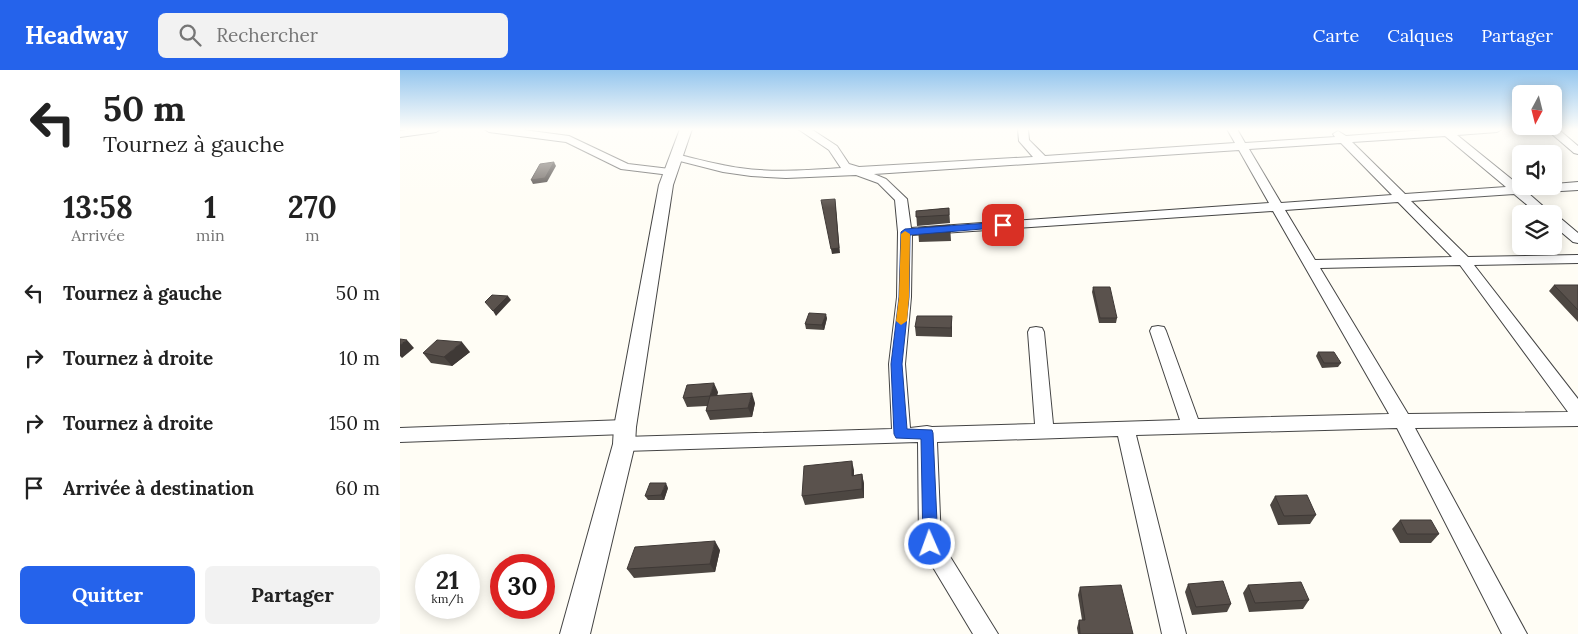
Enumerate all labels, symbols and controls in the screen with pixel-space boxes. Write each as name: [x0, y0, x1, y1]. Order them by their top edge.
search box: [158, 13, 508, 58]
text: Headway: [25, 20, 128, 51]
icon: search: [176, 21, 204, 49]
text: Rechercher: [216, 23, 318, 47]
text: Carte: [1313, 24, 1359, 47]
text: Calques: [1387, 24, 1453, 47]
text: Partager: [1481, 24, 1553, 47]
north arrow: [1512, 85, 1562, 135]
map controls: [1512, 85, 1562, 255]
text: 50 m: [103, 86, 186, 131]
icon: left: [20, 90, 85, 155]
text: Tournez à gauche: [103, 130, 284, 158]
button: sound: [1512, 145, 1562, 195]
text: 13:58: [63, 188, 133, 226]
text: 1: [204, 188, 216, 226]
text: 270: [288, 188, 337, 226]
pin: [982, 204, 1024, 246]
button: layers: [1512, 205, 1562, 255]
icon: arrive: [989, 211, 1017, 239]
text: Arrivée: [71, 225, 125, 245]
text: min: [196, 225, 225, 245]
text: m: [305, 225, 319, 245]
icon: left: [20, 279, 48, 307]
text: Tournez à gauche: [63, 281, 222, 305]
text: 50 m: [336, 281, 380, 305]
icon: right: [20, 344, 48, 372]
text: Tournez à droite: [63, 346, 213, 370]
text: 10 m: [339, 346, 380, 370]
icon: right: [20, 409, 48, 437]
text: Tournez à droite: [63, 411, 213, 435]
text: 150 m: [329, 411, 380, 435]
icon: arrive: [20, 474, 48, 502]
text: Arrivée à destination: [63, 476, 254, 500]
text: 60 m: [335, 476, 380, 500]
position arrow: [903, 517, 955, 569]
speed limit sign: 30: [490, 554, 555, 619]
text: 21: [436, 564, 459, 596]
button: Quitter: [20, 566, 195, 624]
button: Partager: [205, 566, 380, 624]
text: km/h: [431, 591, 464, 606]

